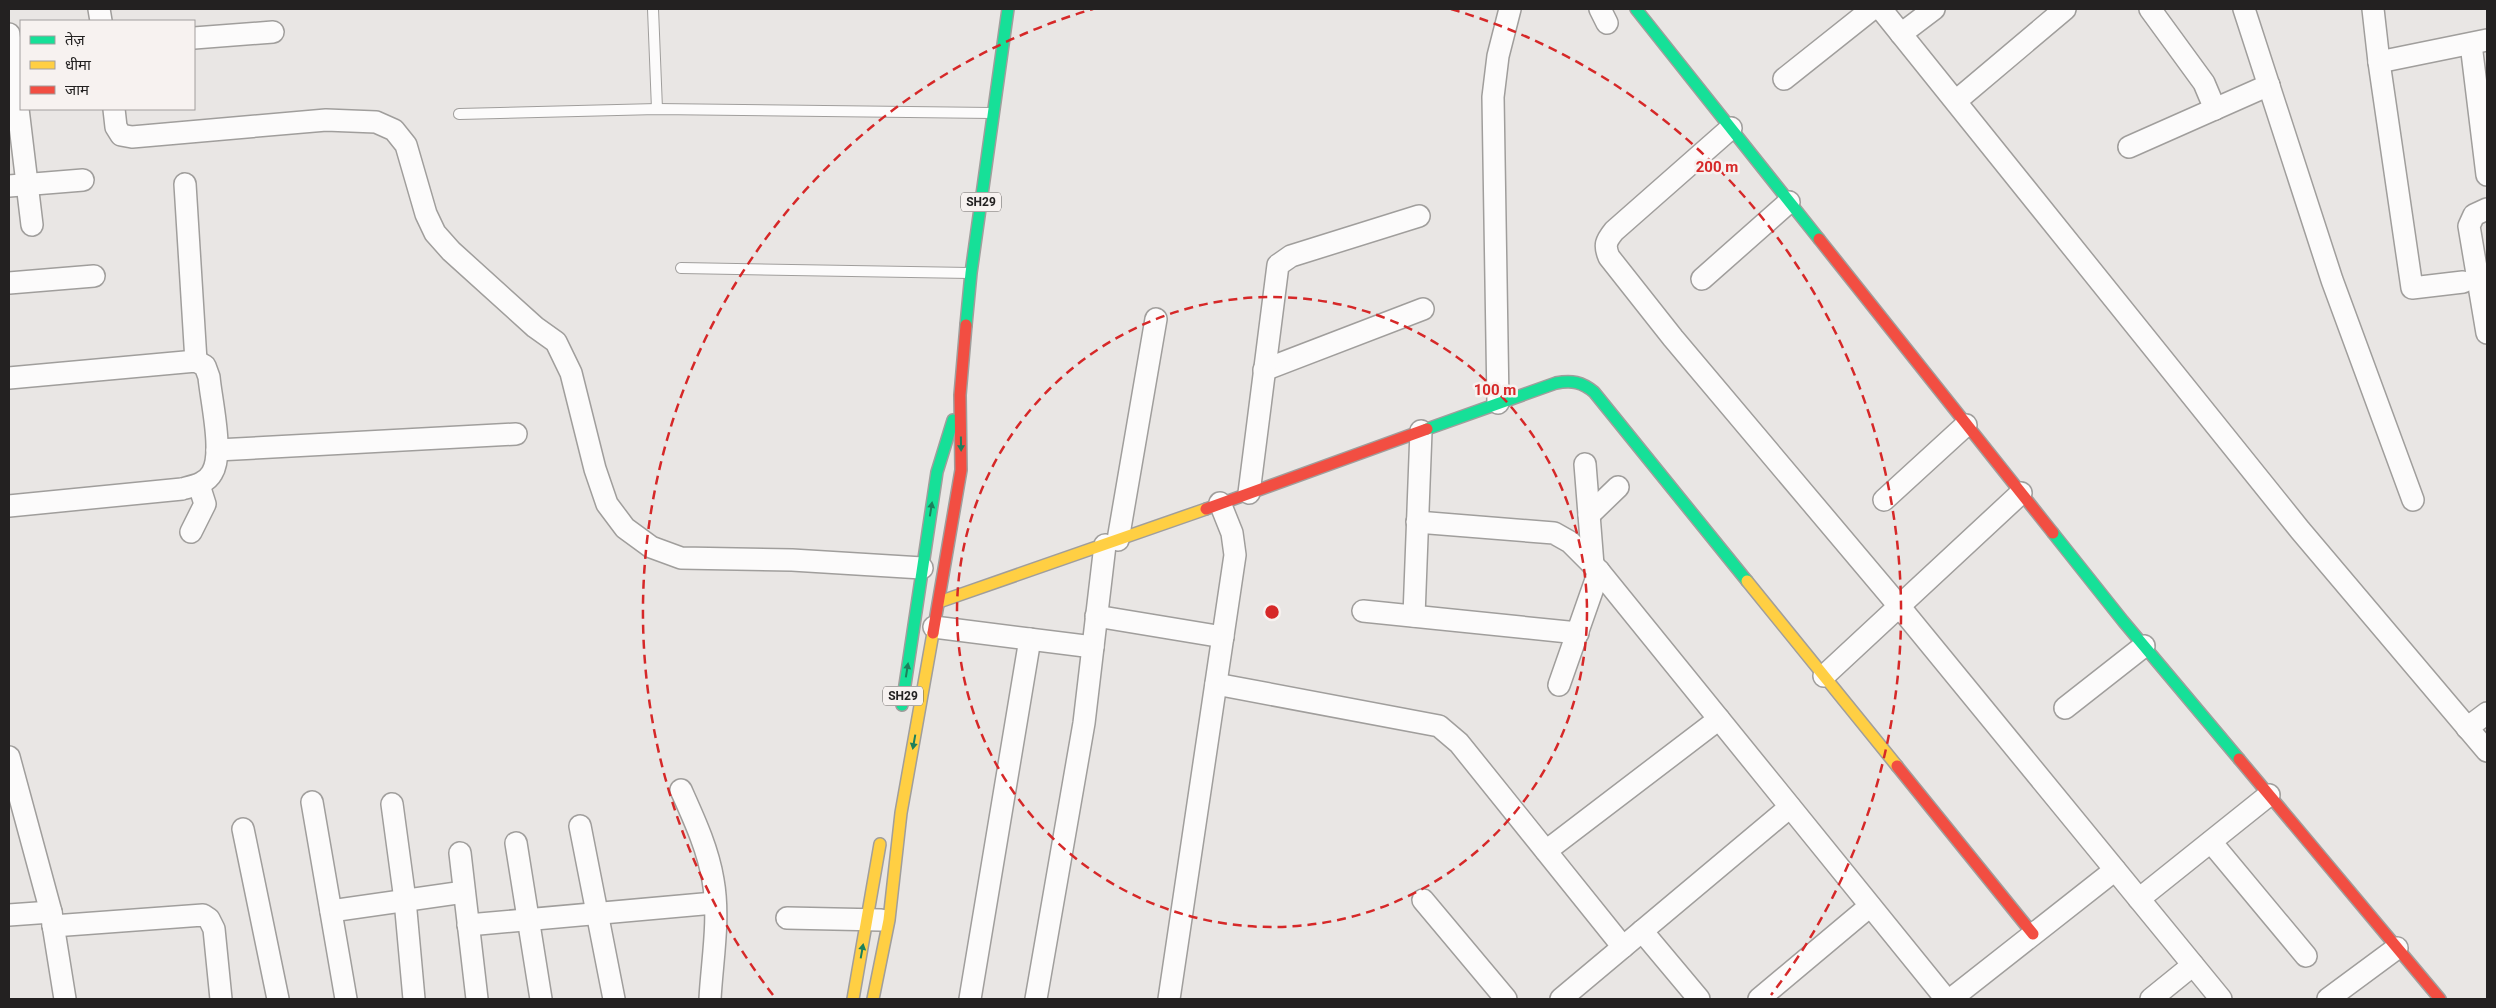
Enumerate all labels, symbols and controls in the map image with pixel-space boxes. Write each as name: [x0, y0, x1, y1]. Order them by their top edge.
legend: [20, 20, 195, 110]
text: तेज़: [65, 31, 86, 49]
text: धीमा: [65, 56, 92, 74]
text: जाम: [65, 81, 90, 99]
text: 200 m: [1696, 158, 1738, 176]
road number: SH29: [961, 192, 1001, 212]
text: 100 m: [1474, 381, 1516, 399]
one-way arrow: [957, 436, 965, 452]
one-way arrow: [928, 501, 936, 517]
centre of rings: [1263, 603, 1281, 621]
one-way arrow: [903, 662, 911, 678]
road number: SH29: [883, 686, 923, 706]
one-way arrow: [909, 735, 917, 751]
one-way arrow: [858, 943, 866, 959]

